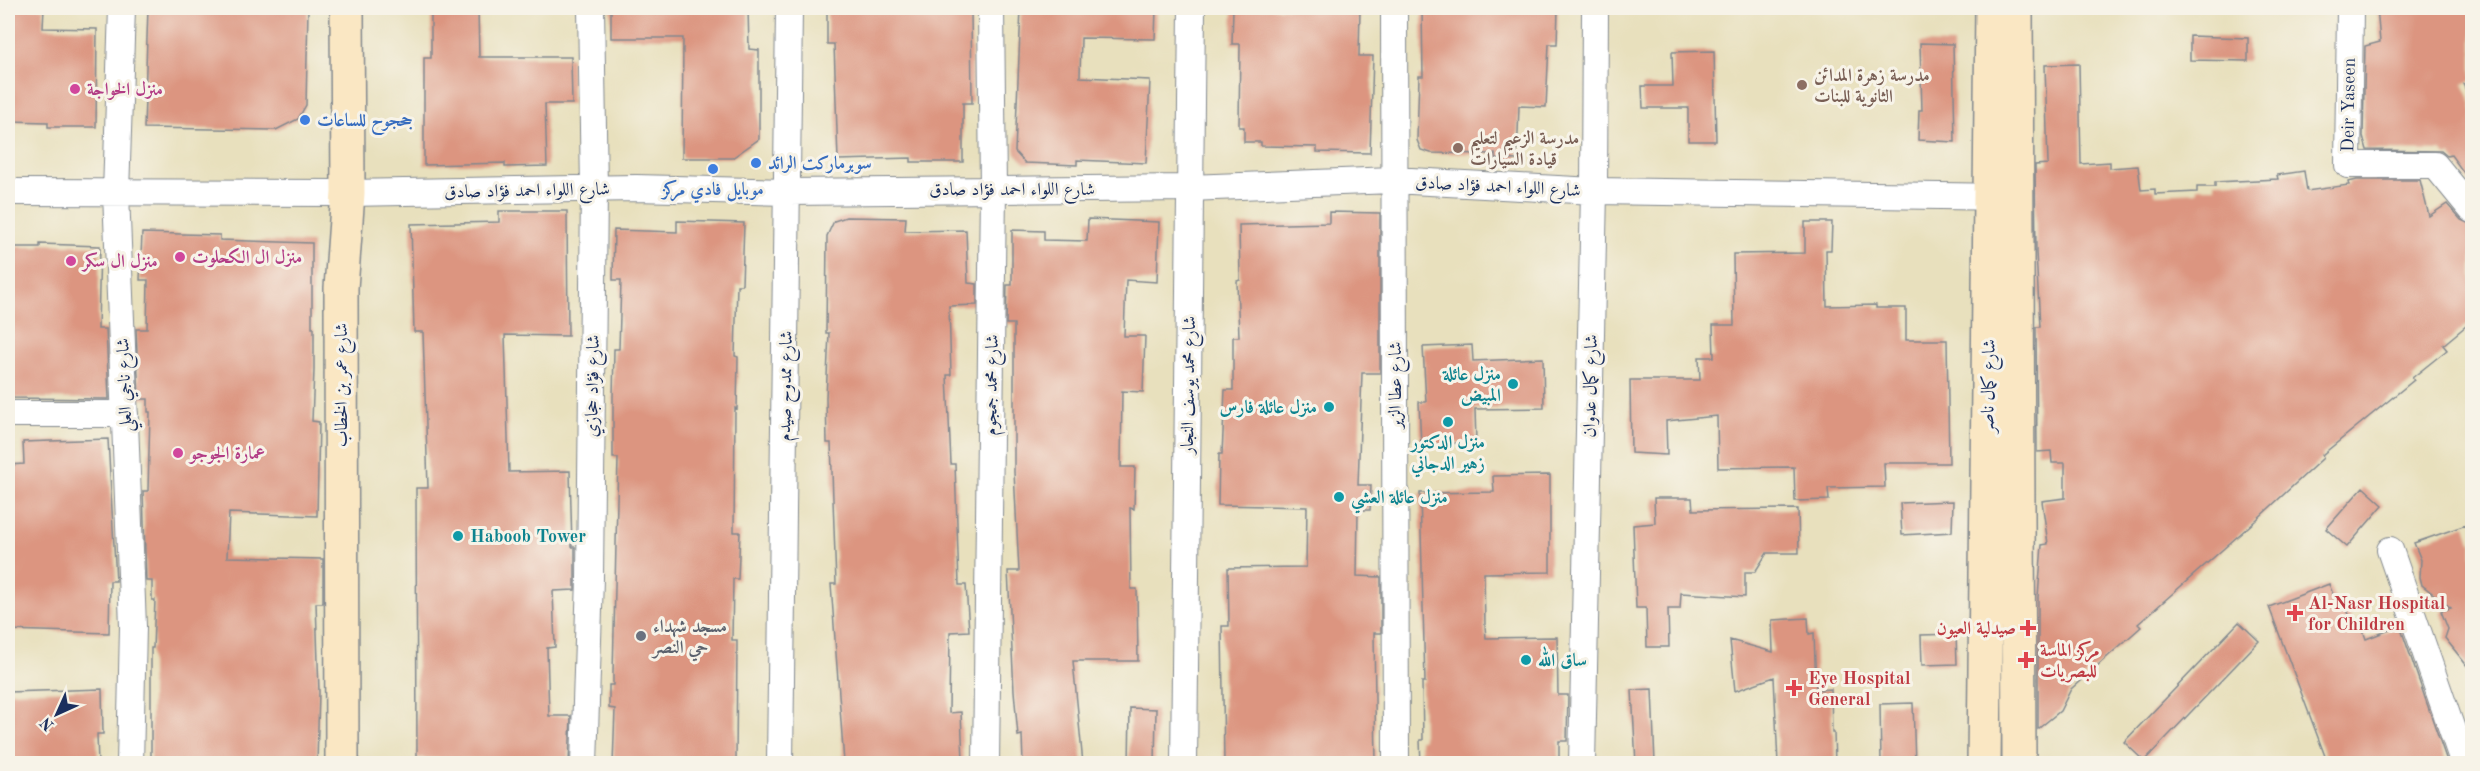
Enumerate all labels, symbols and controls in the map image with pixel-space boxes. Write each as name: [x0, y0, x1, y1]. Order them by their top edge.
street label: Deir Yaseen: [2339, 57, 2359, 152]
place label: مدرسة زهرة المدائن الثانوية للبنات: [1814, 67, 1930, 107]
marker: مدرسة زهرة المدائن الثانوية للبنات: [1795, 78, 1809, 92]
place label: منزل الخواجة: [87, 80, 163, 100]
marker: منزل الخواجة: [68, 82, 82, 96]
place label: جحجوح للساعات: [317, 112, 413, 136]
marker: جحجوح للساعات: [298, 113, 312, 127]
place label: مدرسة الزعيم لتعليم قيادة السيارات: [1470, 130, 1579, 170]
marker: مدرسة الزعيم لتعليم قيادة السيارات: [1451, 141, 1465, 155]
place label: سوبرماركت الرائد: [768, 155, 872, 174]
marker: سوبرماركت الرائد: [749, 156, 763, 170]
marker: موبايل فادي مركز: [706, 162, 720, 176]
street label: شارع اللواء احمد فؤاد صادق: [1414, 174, 1581, 205]
place label: موبايل فادي مركز: [660, 179, 764, 204]
street label: شارع اللواء احمد فؤاد صادق: [444, 181, 610, 206]
street label: شارع اللواء احمد فؤاد صادق: [929, 181, 1095, 204]
place label: منزل ال الكحلوت: [192, 247, 302, 268]
marker: منزل ال الكحلوت: [173, 250, 187, 264]
place label: منزل ال سكر: [81, 252, 158, 272]
marker: منزل ال سكر: [64, 254, 78, 268]
street label: شارع محمد يوسف النجار: [1179, 316, 1204, 456]
street label: شارع عمر بن الخطاب: [333, 323, 356, 447]
street label: شارع ممدوح صيدم: [776, 331, 802, 442]
street label: شارع محمد جمجوم: [982, 334, 1008, 436]
street label: شارع كمال عدوان: [1580, 334, 1606, 438]
street label: شارع فؤاد حجازي: [583, 335, 608, 438]
street label: شارع ناجي العلي: [114, 337, 143, 432]
street label: شارع كمال ناصر: [1978, 339, 2004, 435]
street label: شارع عطا الزير: [1387, 341, 1410, 431]
place label: منزل عائلة المبيض: [1442, 365, 1501, 406]
marker: منزل عائلة المبيض: [1506, 377, 1520, 391]
place label: منزل عائلة فارس: [1220, 398, 1317, 418]
marker: منزل عائلة فارس: [1322, 400, 1336, 414]
marker: منزل الدكتور زهير الدجاني: [1441, 415, 1455, 429]
place label: منزل الدكتور زهير الدجاني: [1409, 433, 1485, 478]
place label: عمارة الجوجو: [188, 445, 265, 464]
marker: عمارة الجوجو: [171, 446, 185, 460]
place label: منزل عائلة العشي: [1351, 488, 1448, 514]
marker: منزل عائلة العشي: [1332, 490, 1346, 504]
place label: Haboob Tower: [470, 528, 586, 546]
marker: Haboob Tower: [451, 529, 465, 543]
place label: Al-Nasr Hospital for Children: [2308, 595, 2446, 634]
marker: Al-Nasr Hospital for Children: [2286, 604, 2304, 622]
place label: مسجد شهداء حي النصر: [651, 618, 727, 662]
place label: صيدلية العيون: [1937, 620, 2016, 639]
marker: صيدلية العيون: [2021, 621, 2035, 635]
marker: مسجد شهداء حي النصر: [634, 629, 648, 643]
place label: مركز الماسة للبصريات: [2040, 640, 2099, 683]
place label: ساق الله: [1538, 645, 1587, 670]
marker: مركز الماسة للبصريات: [2017, 651, 2035, 669]
marker: ساق الله: [1519, 653, 1533, 667]
place label: Eye Hospital General: [1808, 670, 1911, 709]
marker: Eye Hospital General: [1785, 679, 1803, 697]
north arrow: [27, 684, 87, 744]
text: N: [37, 713, 58, 733]

